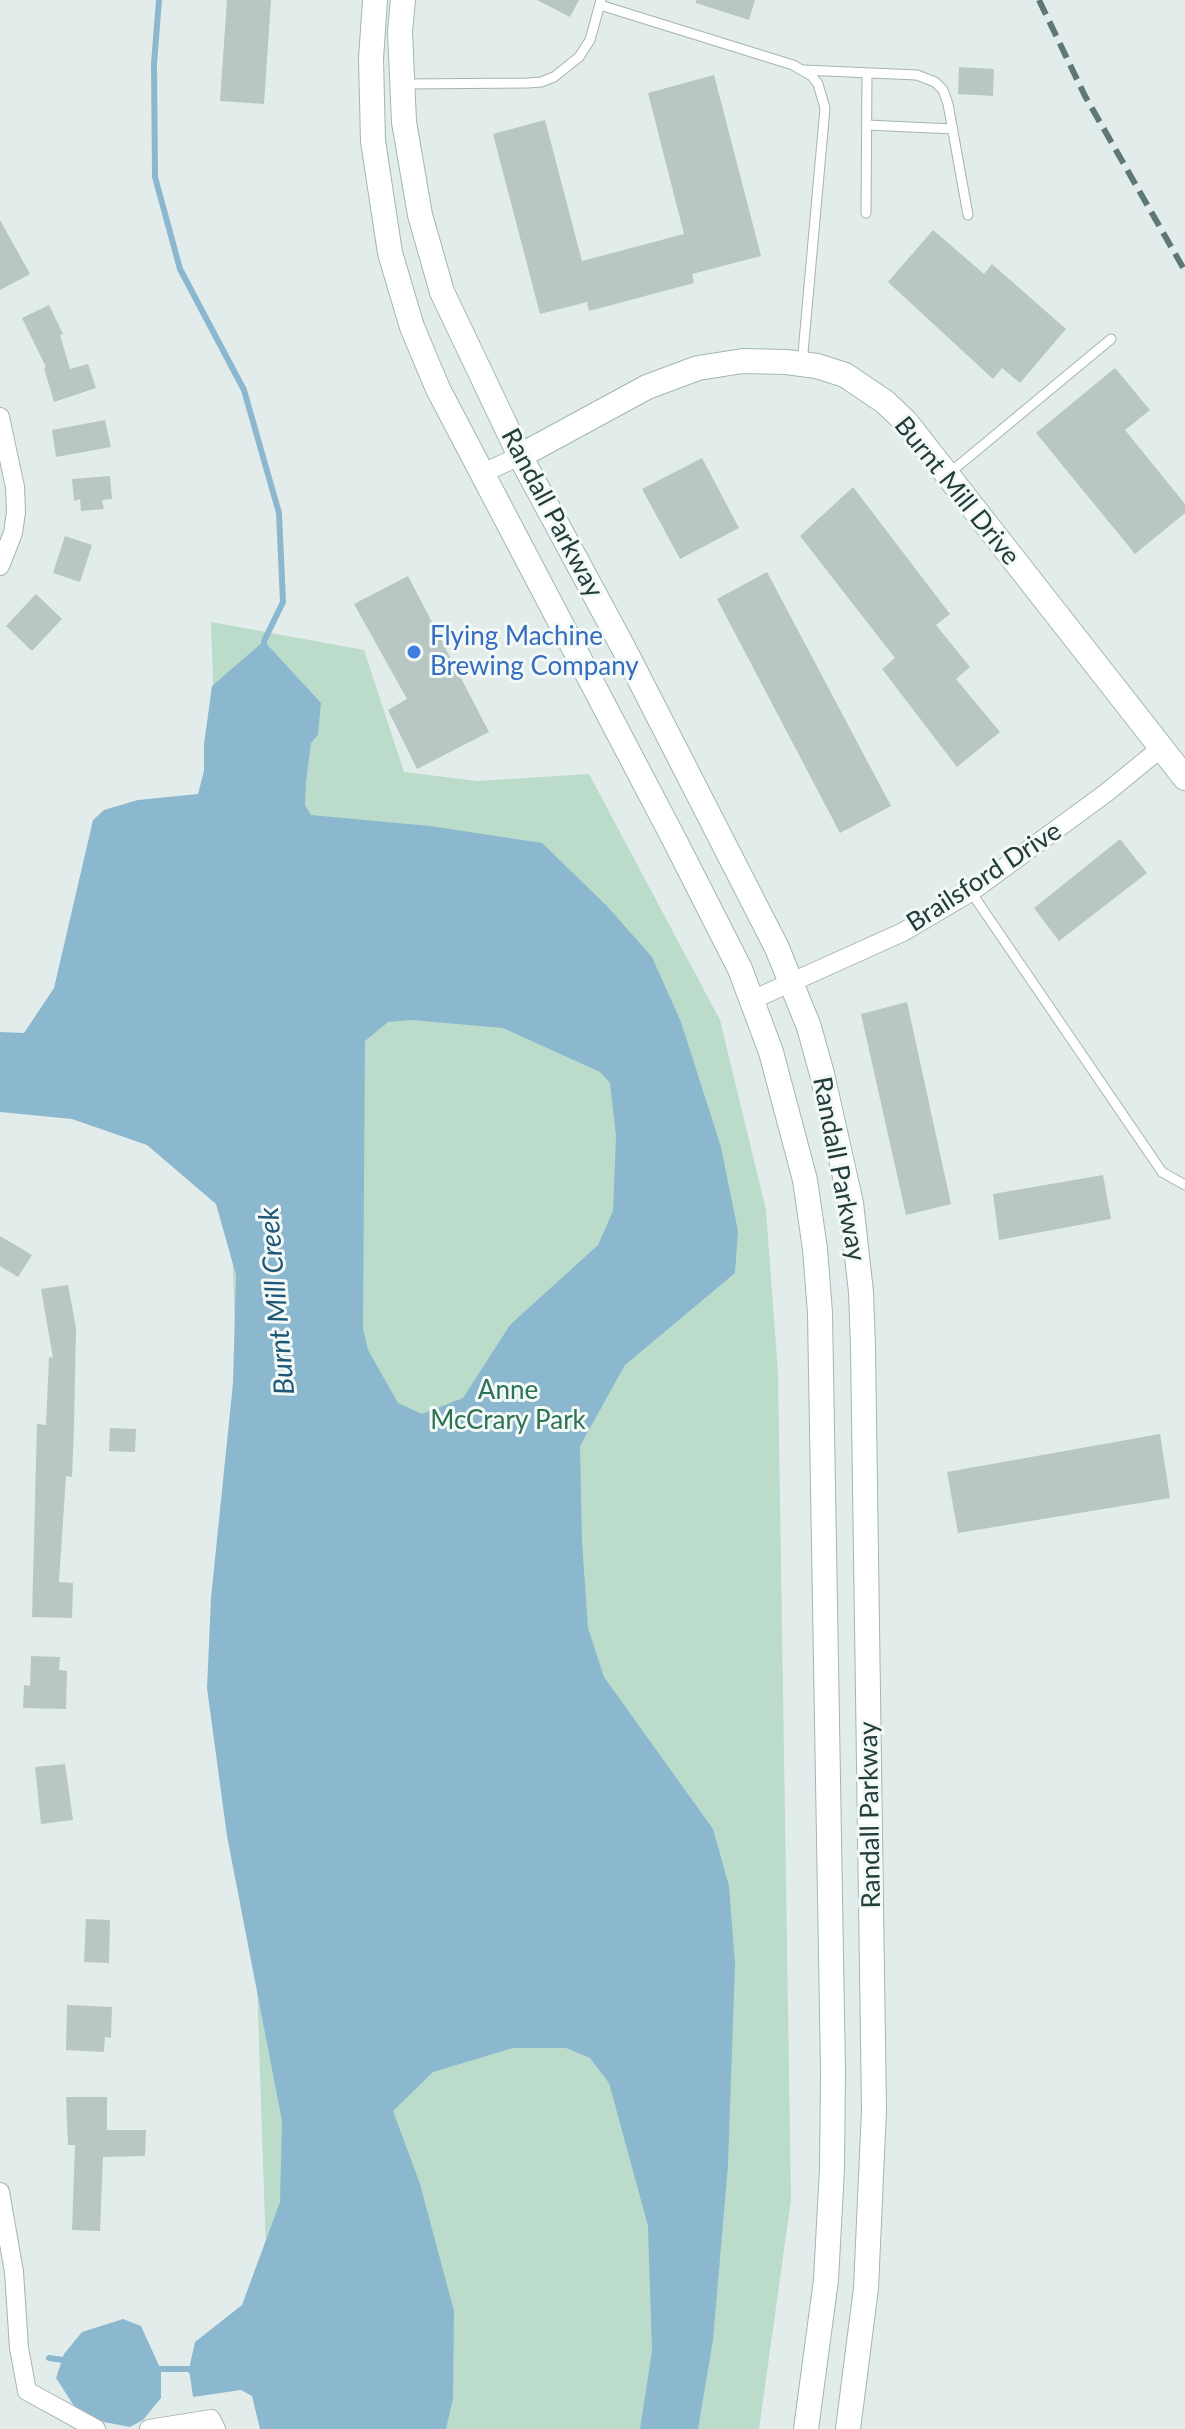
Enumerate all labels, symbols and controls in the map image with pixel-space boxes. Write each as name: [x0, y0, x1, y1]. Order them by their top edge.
street label: Burnt Mill Drive: [888, 411, 1026, 571]
street label: Randall Parkway: [494, 423, 610, 603]
place label: Flying Machine Brewing Company: [430, 621, 639, 682]
marker: Flying Machine Brewing Company: [405, 643, 423, 661]
street label: Brailsford Drive: [901, 815, 1067, 939]
street label: Randall Parkway: [806, 1074, 872, 1264]
water label: Burnt Mill Creek: [252, 1206, 302, 1396]
park label: Anne McCrary Park: [430, 1375, 586, 1436]
street label: Randall Parkway: [853, 1721, 887, 1909]

